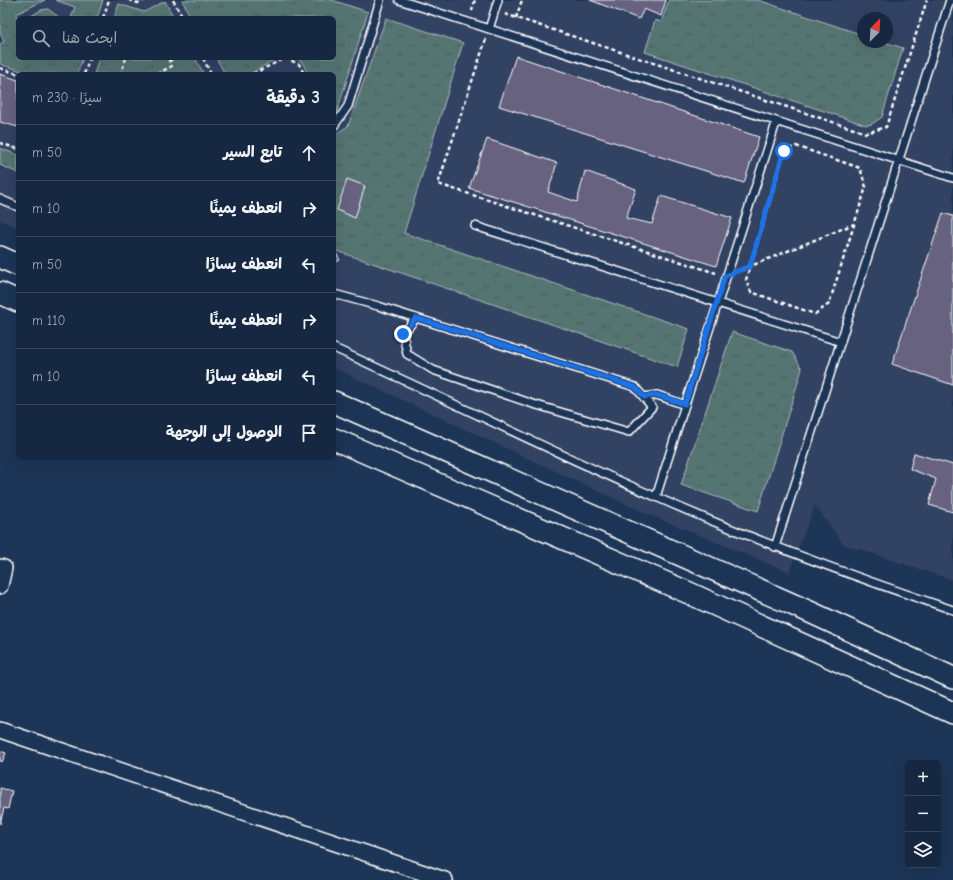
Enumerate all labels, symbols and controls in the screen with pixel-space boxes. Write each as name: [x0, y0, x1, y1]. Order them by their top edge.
north arrow: [857, 12, 893, 48]
search box: [16, 16, 336, 60]
icon: search: [30, 27, 52, 49]
text: ابحث هنا: [62, 29, 117, 47]
text: 3 دقيقة: [266, 88, 320, 107]
text: سيرًا · 230 m: [32, 90, 102, 105]
icon: ahead: [298, 142, 320, 164]
route start: [775, 142, 793, 160]
text: تابع السير: [223, 143, 282, 161]
text: 50 m: [32, 145, 62, 160]
icon: right: [298, 198, 320, 220]
text: انعطف يمينًا: [210, 199, 282, 217]
text: 10 m: [32, 201, 60, 216]
icon: left: [298, 254, 320, 276]
text: انعطف يسارًا: [206, 255, 282, 273]
text: 50 m: [32, 257, 62, 272]
icon: right: [298, 310, 320, 332]
text: انعطف يمينًا: [210, 311, 282, 329]
text: 110 m: [32, 313, 65, 328]
route end: [394, 325, 412, 343]
icon: left: [298, 366, 320, 388]
text: انعطف يسارًا: [206, 367, 282, 385]
text: 10 m: [32, 369, 60, 384]
icon: arrive: [298, 422, 320, 444]
text: الوصول إلى الوجهة: [166, 423, 282, 441]
map controls: [905, 760, 941, 868]
button: +: [905, 760, 941, 796]
button: −: [905, 796, 941, 832]
button: layers: [905, 832, 941, 868]

